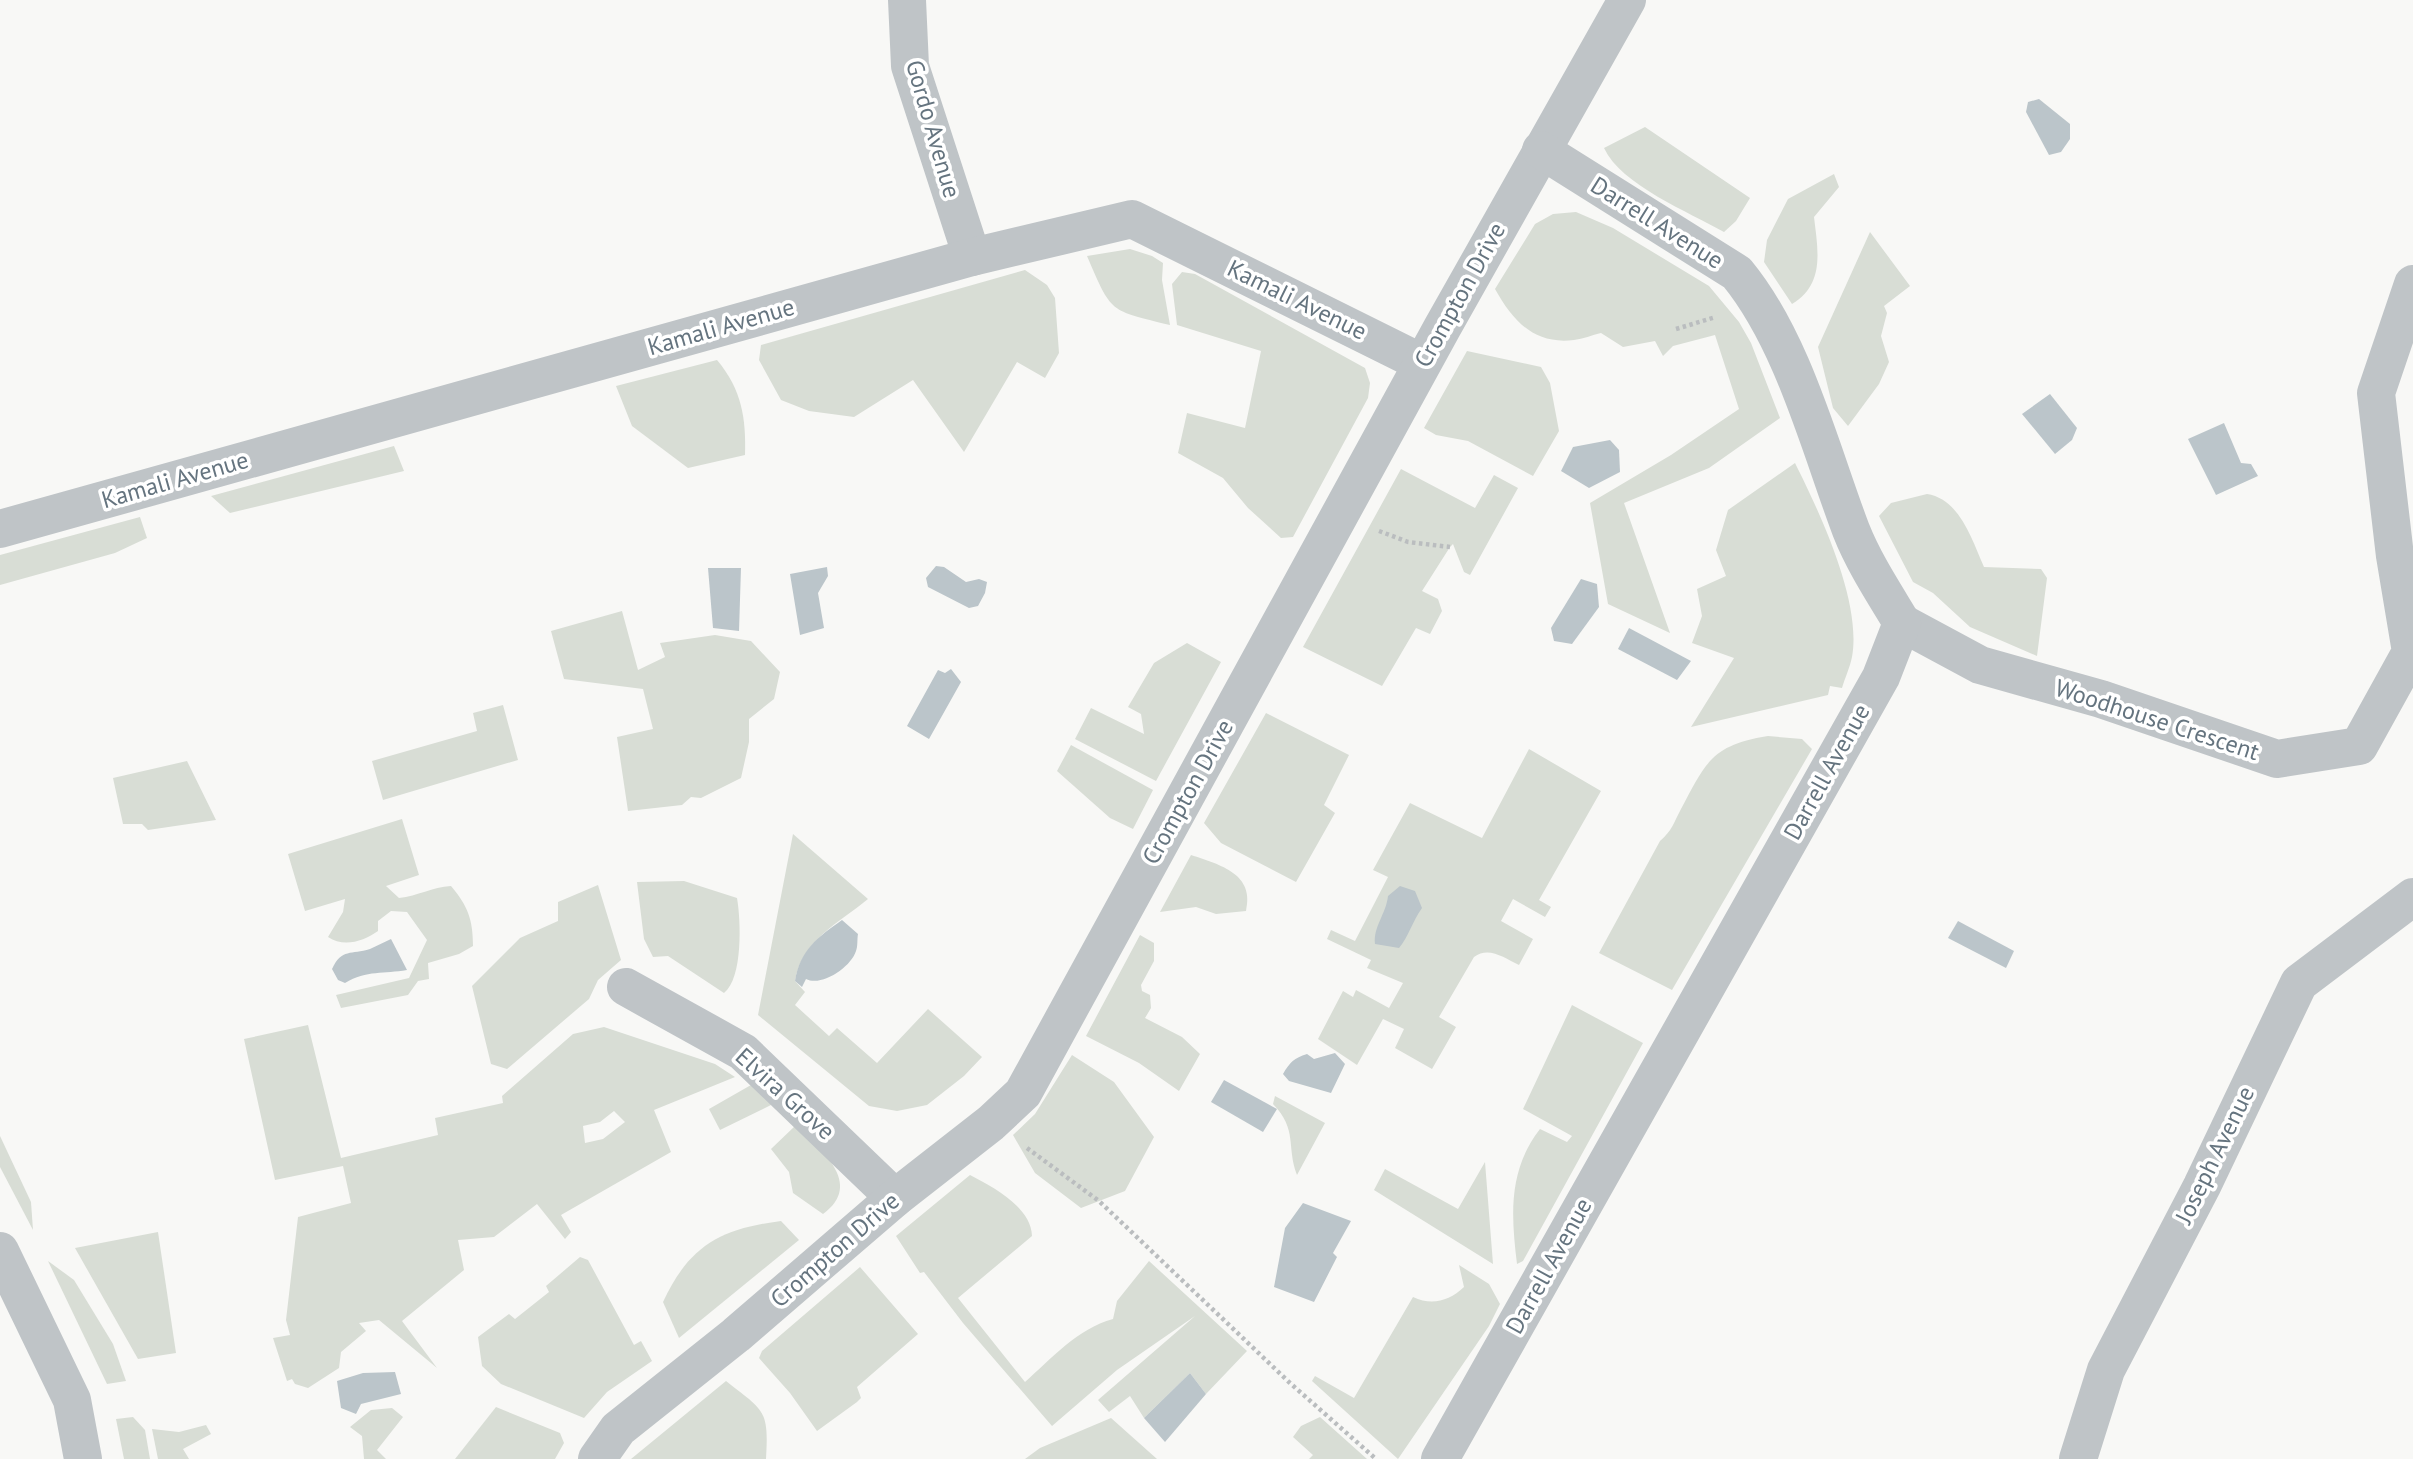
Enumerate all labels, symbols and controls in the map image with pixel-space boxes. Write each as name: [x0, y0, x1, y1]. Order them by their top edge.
street label: Gordo Avenue: [899, 56, 968, 201]
street label: Darrell Avenue: [1585, 169, 1729, 276]
street label: Crompton Drive: [1407, 217, 1512, 373]
street label: Kamali Avenue: [1222, 252, 1372, 347]
street label: Kamali Avenue: [644, 291, 798, 362]
street label: Kamali Avenue: [98, 444, 252, 515]
street label: Woodhouse Crescent: [2051, 672, 2263, 767]
street label: Darrell Avenue: [1776, 698, 1877, 845]
street label: Crompton Drive: [1135, 714, 1240, 870]
street label: Elvira Grove: [729, 1041, 842, 1146]
street label: Joseph Avenue: [2168, 1081, 2261, 1229]
street label: Crompton Drive: [764, 1185, 906, 1314]
street label: Darrell Avenue: [1498, 1192, 1599, 1339]

